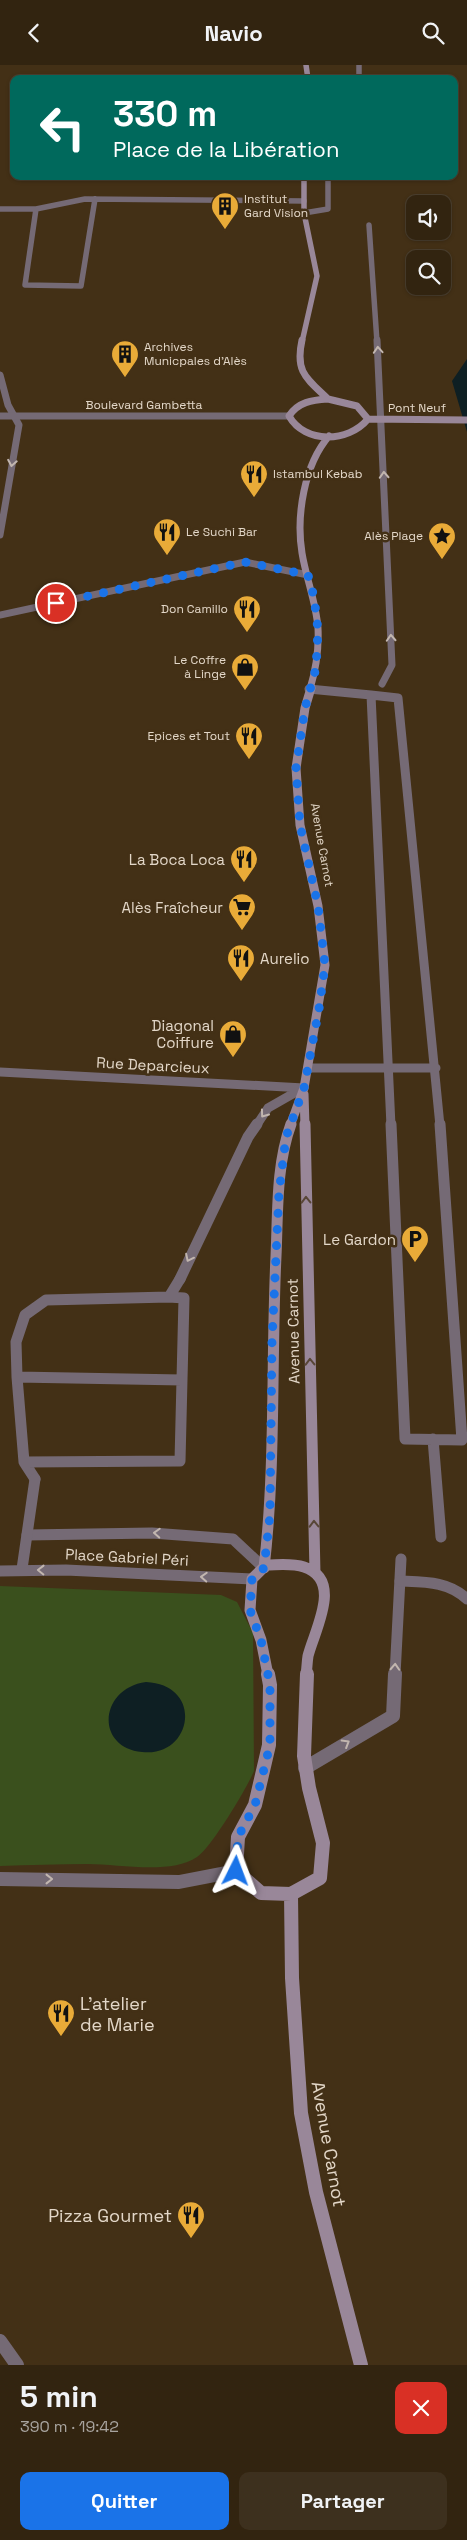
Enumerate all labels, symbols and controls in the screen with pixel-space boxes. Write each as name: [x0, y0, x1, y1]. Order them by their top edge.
icon: back: [20, 19, 48, 47]
text: Navio: [204, 19, 263, 47]
icon: search: [419, 19, 447, 47]
text: 330 m: [113, 92, 217, 136]
icon: left: [30, 95, 95, 160]
text: Place de la Libération: [113, 135, 339, 163]
building icon: Institut Gard Vision: [210, 191, 240, 230]
place label: Institut Gard Vision: [244, 191, 308, 221]
map controls: [406, 195, 451, 295]
button: sound: [406, 195, 451, 240]
button: search: [406, 250, 451, 295]
building icon: Archives Municpales d'Alès: [110, 339, 140, 378]
place label: Archives Municpales d'Alès: [144, 339, 247, 369]
one-way arrow: [372, 346, 383, 354]
street label: Boulevard Gambetta: [85, 397, 203, 413]
street label: Pont Neuf: [388, 400, 446, 416]
one-way arrow: [8, 458, 18, 467]
restaurant icon: Istambul Kebab: [239, 459, 269, 498]
place label: Istambul Kebab: [273, 466, 363, 482]
one-way arrow: [378, 471, 389, 479]
restaurant icon: Le Suchi Bar: [152, 517, 182, 556]
place icon: Alès Plage: [427, 521, 457, 560]
place label: Le Suchi Bar: [186, 524, 258, 540]
place label: Alès Plage: [364, 528, 423, 544]
pin: [35, 582, 77, 624]
icon: arrive: [42, 589, 70, 617]
restaurant icon: Don Camillo: [232, 594, 262, 633]
place label: Don Camillo: [161, 601, 228, 617]
one-way arrow: [386, 633, 396, 641]
place label: Le Coffre à Linge: [174, 652, 226, 682]
shop icon: Le Coffre à Linge: [230, 652, 260, 691]
restaurant icon: Epices et Tout: [234, 721, 264, 760]
place label: Epices et Tout: [148, 728, 230, 744]
street label: Avenue Carnot: [307, 802, 337, 888]
restaurant icon: La Boca Loca: [229, 844, 259, 883]
place label: La Boca Loca: [129, 850, 225, 869]
supermarket icon: Alès Fraîcheur: [227, 892, 257, 931]
place label: Alès Fraîcheur: [122, 898, 223, 917]
restaurant icon: Aurelio: [226, 943, 256, 982]
place label: Aurelio: [260, 949, 310, 968]
place label: Diagonal Coiffure: [152, 1016, 214, 1052]
shop icon: Diagonal Coiffure: [218, 1019, 248, 1058]
street label: Rue Deparcieux: [96, 1053, 210, 1077]
one-way arrow: [261, 1108, 270, 1118]
one-way arrow: [301, 1195, 312, 1203]
parking icon: Le Gardon: [400, 1224, 430, 1263]
place label: Le Gardon: [323, 1230, 396, 1249]
one-way arrow: [186, 1253, 196, 1262]
street label: Avenue Carnot: [283, 1278, 303, 1384]
one-way arrow: [305, 1358, 316, 1366]
one-way arrow: [309, 1520, 319, 1528]
one-way arrow: [152, 1528, 160, 1539]
street label: Place Gabriel Péri: [65, 1544, 189, 1570]
one-way arrow: [37, 1564, 45, 1575]
one-way arrow: [199, 1571, 207, 1582]
one-way arrow: [390, 1663, 401, 1671]
one-way arrow: [341, 1740, 350, 1750]
position arrow: [209, 1844, 261, 1896]
one-way arrow: [45, 1874, 53, 1884]
place label: L'atelier de Marie: [80, 1992, 155, 2036]
restaurant icon: L'atelier de Marie: [46, 1998, 76, 2037]
street label: Avenue Carnot: [307, 2079, 351, 2209]
restaurant icon: Pizza Gourmet: [176, 2200, 206, 2239]
place label: Pizza Gourmet: [48, 2204, 172, 2227]
text: 5 min: [20, 2377, 98, 2416]
button: close: [395, 2382, 447, 2434]
text: 390 m · 19:42: [20, 2416, 119, 2437]
button: Quitter: [20, 2472, 229, 2530]
button: Partager: [239, 2472, 447, 2530]

